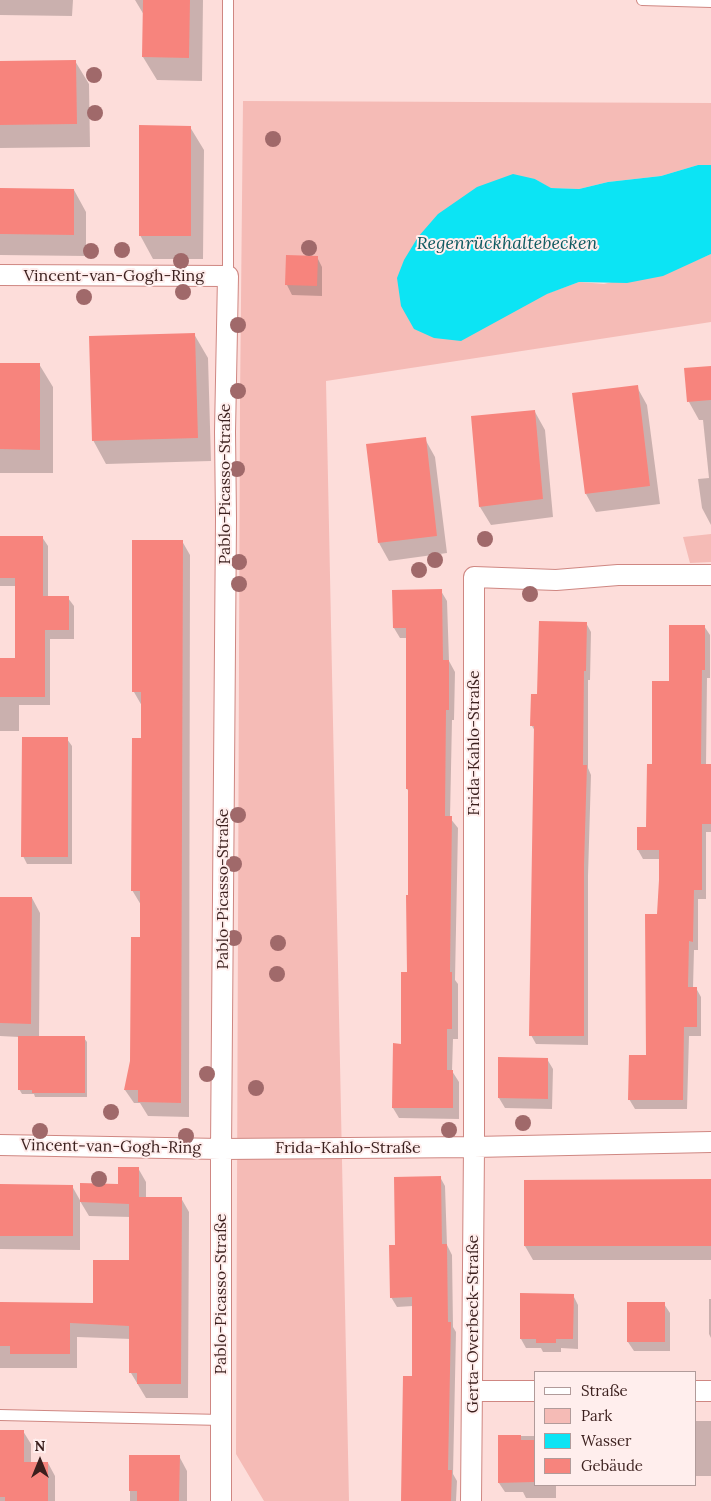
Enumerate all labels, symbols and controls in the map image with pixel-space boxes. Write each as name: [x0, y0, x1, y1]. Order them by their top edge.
water label: Regenrückhaltebecken: [416, 233, 598, 255]
street label: Vincent-van-Gogh-Ring: [24, 266, 204, 286]
street label: Pablo-Picasso-Straße: [215, 404, 235, 564]
street label: Frida-Kahlo-Straße: [464, 670, 484, 816]
street label: Pablo-Picasso-Straße: [213, 809, 233, 969]
street label: Vincent-van-Gogh-Ring: [21, 1136, 201, 1158]
street label: Frida-Kahlo-Straße: [275, 1138, 421, 1158]
street label: Pablo-Picasso-Straße: [211, 1214, 231, 1374]
street label: Gerta-Overbeck-Straße: [463, 1235, 483, 1413]
legend: [534, 1371, 696, 1486]
text: Straße: [581, 1381, 628, 1400]
text: Park: [581, 1406, 612, 1425]
text: Wasser: [581, 1431, 632, 1450]
north arrow: [15, 1436, 65, 1486]
text: N: [35, 1437, 45, 1455]
text: Gebäude: [581, 1456, 643, 1475]

